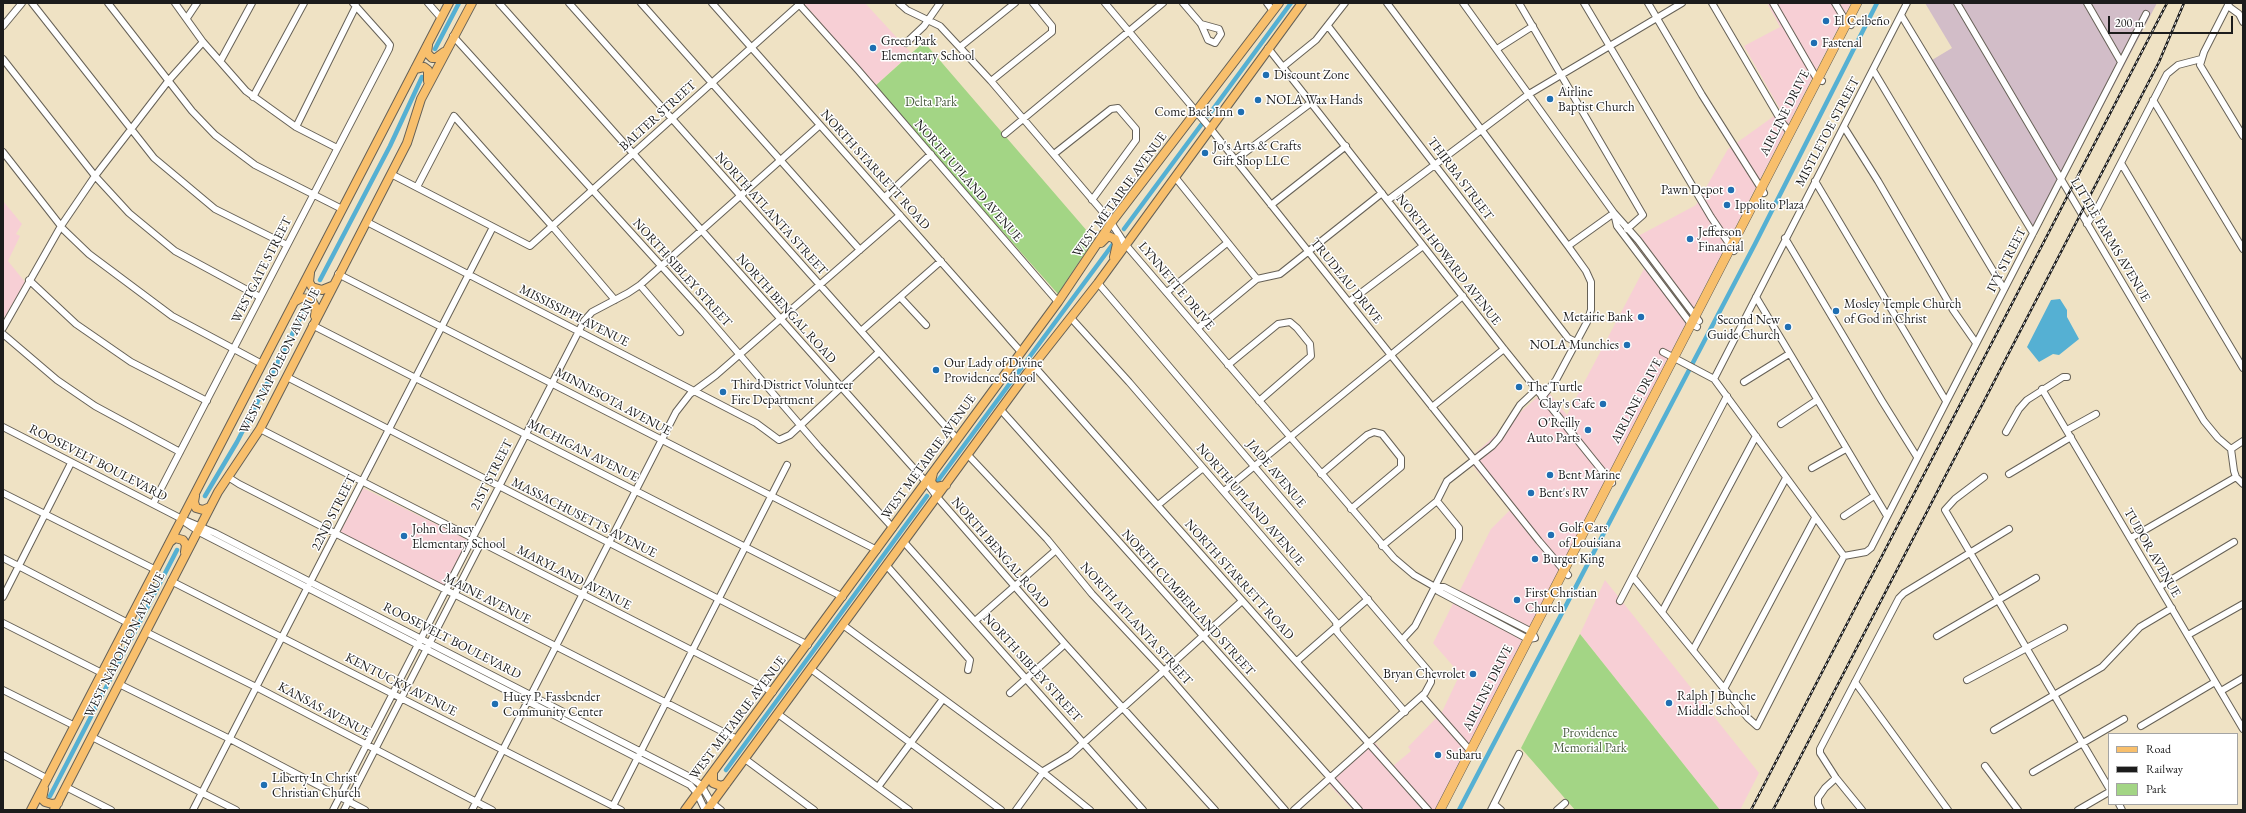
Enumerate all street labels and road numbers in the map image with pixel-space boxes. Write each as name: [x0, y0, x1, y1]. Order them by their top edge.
street label: AIRLINE DRIVE: [1757, 67, 1813, 159]
street label: MISTLETOE STREET: [1793, 75, 1863, 189]
street label: BALTER STREET: [616, 77, 700, 155]
street label: NORTH STARRETT ROAD: [817, 107, 933, 233]
street label: NORTH UPLAND AVENUE: [911, 117, 1025, 245]
street label: WEST METAIRIE AVENUE: [1069, 129, 1171, 261]
street label: THIRBA STREET: [1424, 135, 1496, 223]
street label: NORTH ATLANTA STREET: [712, 149, 830, 279]
street label: LITTLE FARMS AVENUE: [2067, 175, 2153, 305]
street label: NORTH HOWARD AVENUE: [1392, 192, 1504, 328]
street label: WESTGATE STREET: [228, 214, 296, 326]
street label: NORTH SIBLEY STREET: [629, 216, 735, 330]
street label: IVY STREET: [1984, 225, 2030, 295]
street label: TRUDEAU DRIVE: [1307, 235, 1385, 327]
street label: LYNNETTE DRIVE: [1135, 239, 1217, 333]
street label: NORTH BENGAL ROAD: [733, 251, 839, 367]
street label: MISSISSIPPI AVENUE: [517, 282, 631, 350]
street label: WEST NAPOLEON AVENUE: [236, 286, 324, 436]
street label: AIRLINE DRIVE: [1608, 356, 1666, 446]
street label: MINNESOTA AVENUE: [552, 365, 674, 439]
street label: WEST METAIRIE AVENUE: [878, 391, 980, 523]
street label: MICHIGAN AVENUE: [525, 416, 641, 486]
street label: ROOSEVELT BOULEVARD: [26, 421, 170, 505]
street label: 21ST STREET: [468, 437, 516, 513]
street label: JADE AVENUE: [1243, 437, 1309, 511]
street label: NORTH UPLAND AVENUE: [1193, 441, 1307, 569]
street label: 22ND STREET: [308, 473, 360, 553]
street label: MASSACHUSETTS AVENUE: [509, 475, 659, 561]
street label: NORTH BENGAL ROAD: [948, 494, 1052, 612]
street label: TUDOR AVENUE: [2120, 506, 2184, 600]
street label: NORTH STARRETT ROAD: [1181, 517, 1297, 643]
street label: NORTH CUMBERLAND STREET: [1118, 527, 1258, 679]
street label: MARYLAND AVENUE: [514, 542, 634, 614]
street label: NORTH ATLANTA STREET: [1077, 559, 1195, 689]
street label: WEST NAPOLEON AVENUE: [81, 570, 169, 720]
street label: MAINE AVENUE: [441, 570, 533, 628]
street label: ROOSEVELT BOULEVARD: [380, 599, 524, 683]
street label: NORTH SIBLEY STREET: [979, 611, 1085, 725]
street label: AIRLINE DRIVE: [1460, 642, 1516, 734]
street label: KENTUCKY AVENUE: [342, 650, 460, 720]
street label: WEST METAIRIE AVENUE: [686, 653, 790, 783]
street label: KANSAS AVENUE: [275, 679, 373, 741]

